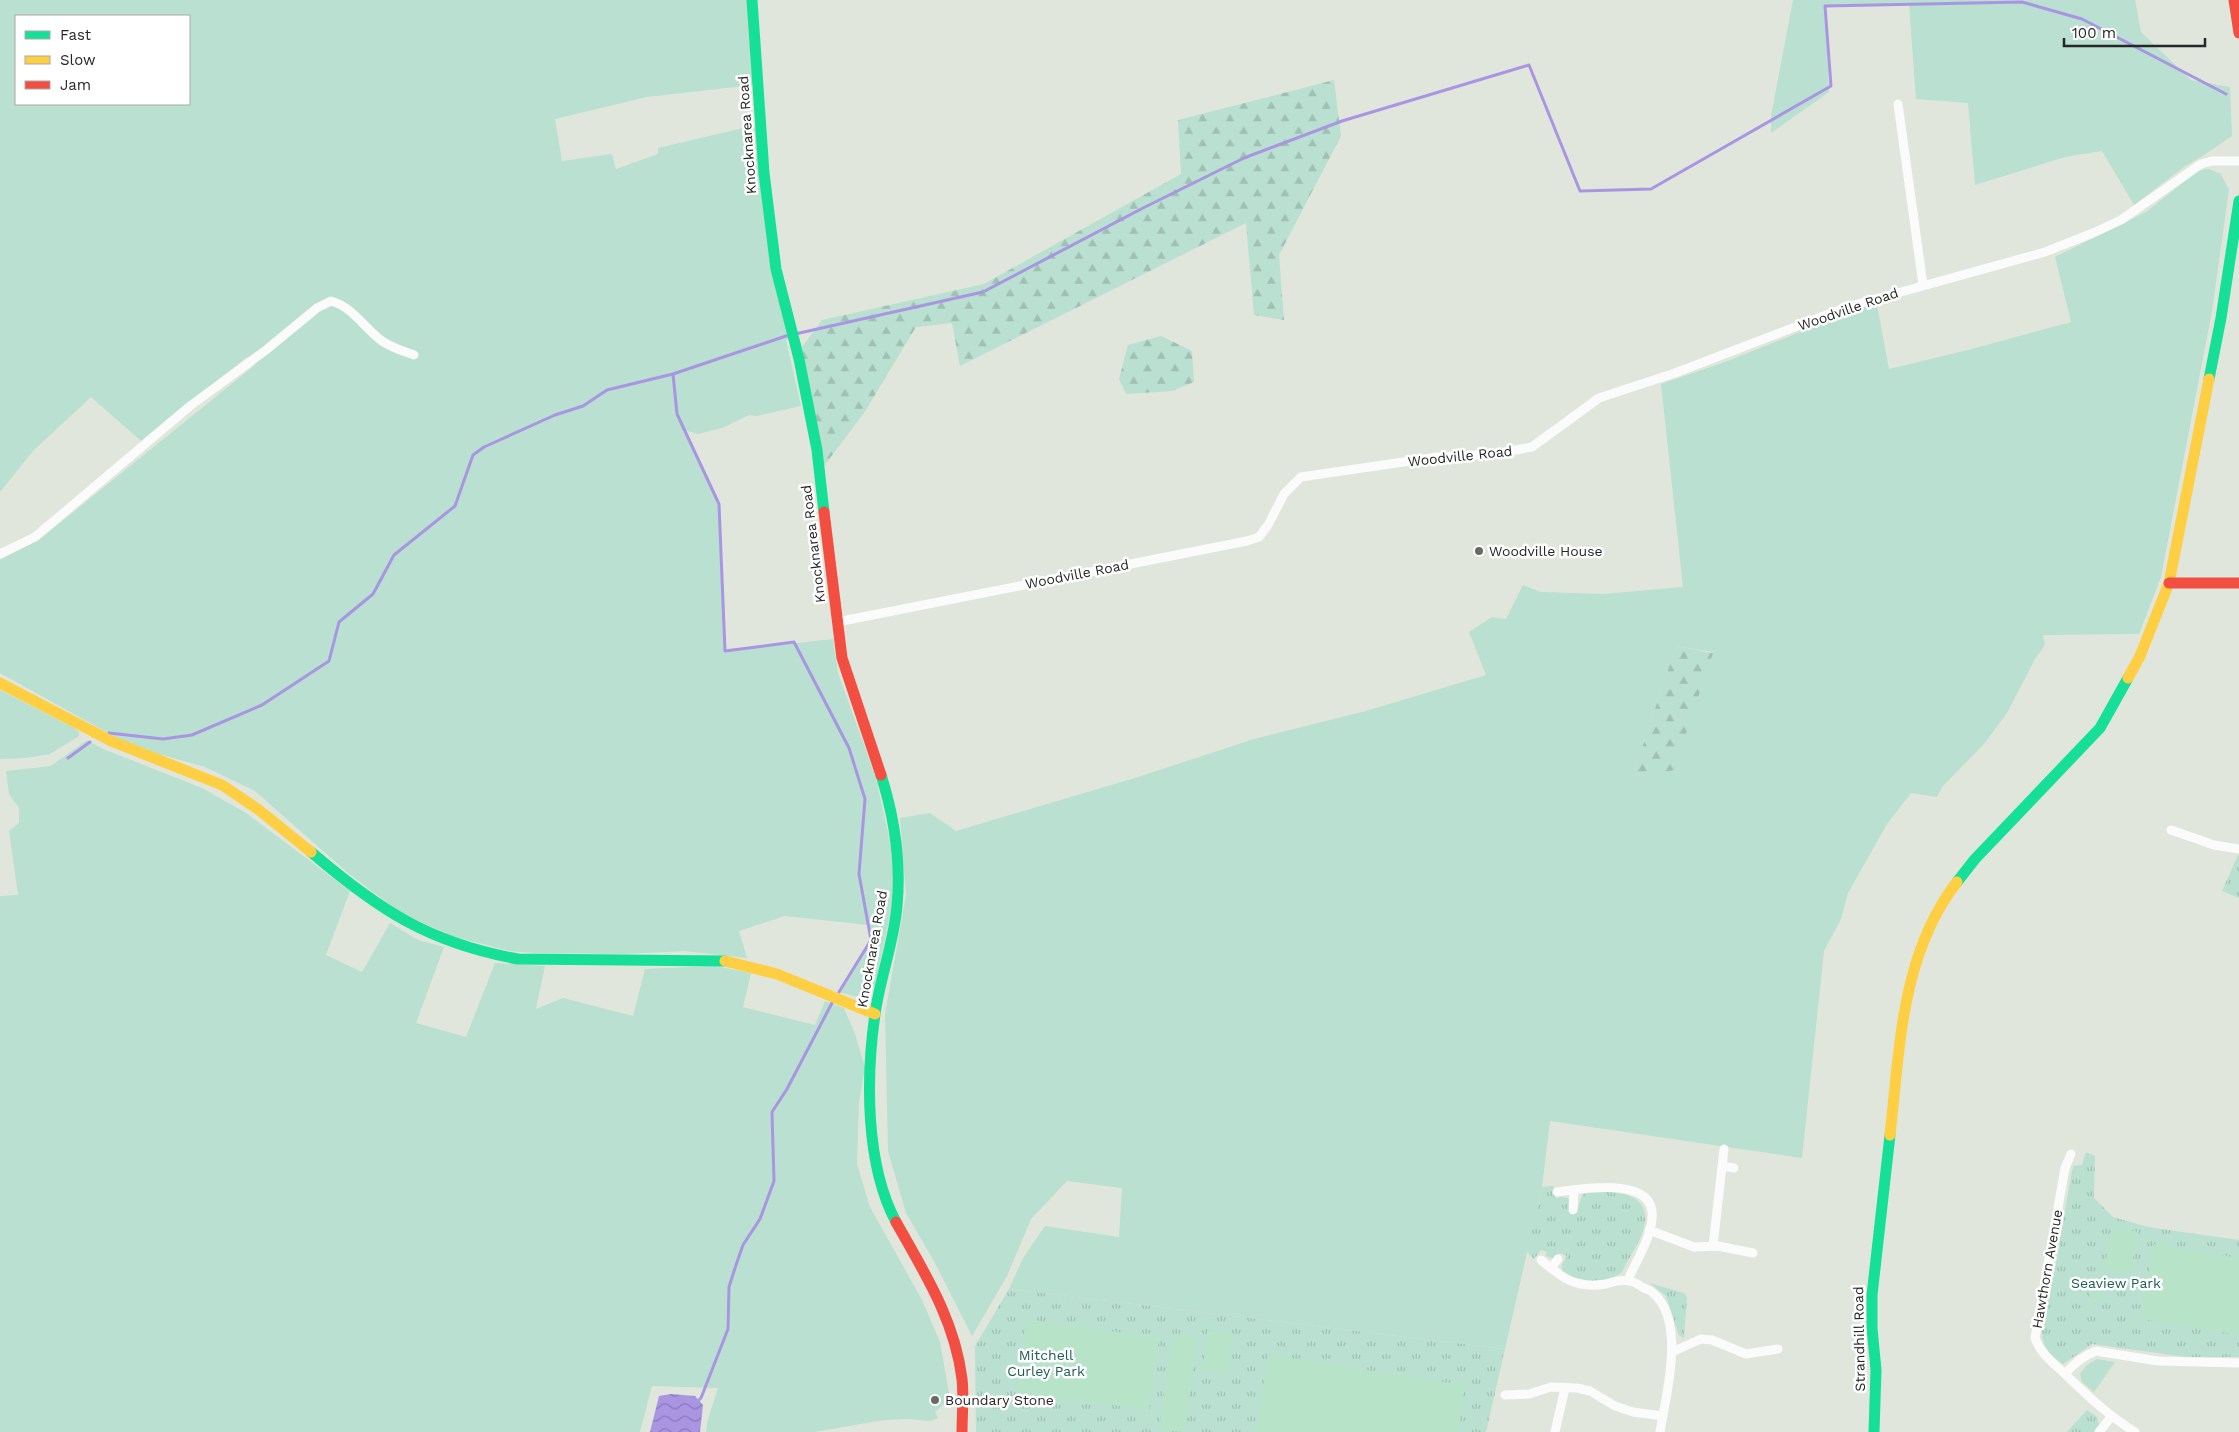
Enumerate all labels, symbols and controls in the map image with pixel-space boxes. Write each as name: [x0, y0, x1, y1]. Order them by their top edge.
legend: [15, 15, 190, 105]
scale bar: [2064, 15, 2205, 47]
text: 100 m: [2072, 24, 2116, 42]
text: Fast: [60, 26, 92, 44]
text: Slow: [60, 51, 96, 69]
street label: Knocknarea Road: [735, 75, 759, 195]
text: Jam: [60, 76, 91, 94]
street label: Woodville Road: [1796, 284, 1900, 334]
street label: Woodville Road: [1407, 443, 1513, 469]
street label: Knocknarea Road: [798, 484, 828, 604]
place label: Woodville House: [1489, 543, 1603, 559]
marker: Woodville House: [1473, 545, 1485, 557]
street label: Woodville Road: [1024, 556, 1130, 592]
street label: Knocknarea Road: [854, 889, 890, 1009]
street label: Hawthorn Avenue: [2029, 1208, 2065, 1330]
park label: Seaview Park: [2071, 1275, 2161, 1291]
street label: Strandhill Road: [1850, 1286, 1868, 1392]
park label: Mitchell Curley Park: [1007, 1347, 1085, 1379]
place label: Boundary Stone: [945, 1392, 1054, 1408]
marker: Boundary Stone: [929, 1394, 941, 1406]

